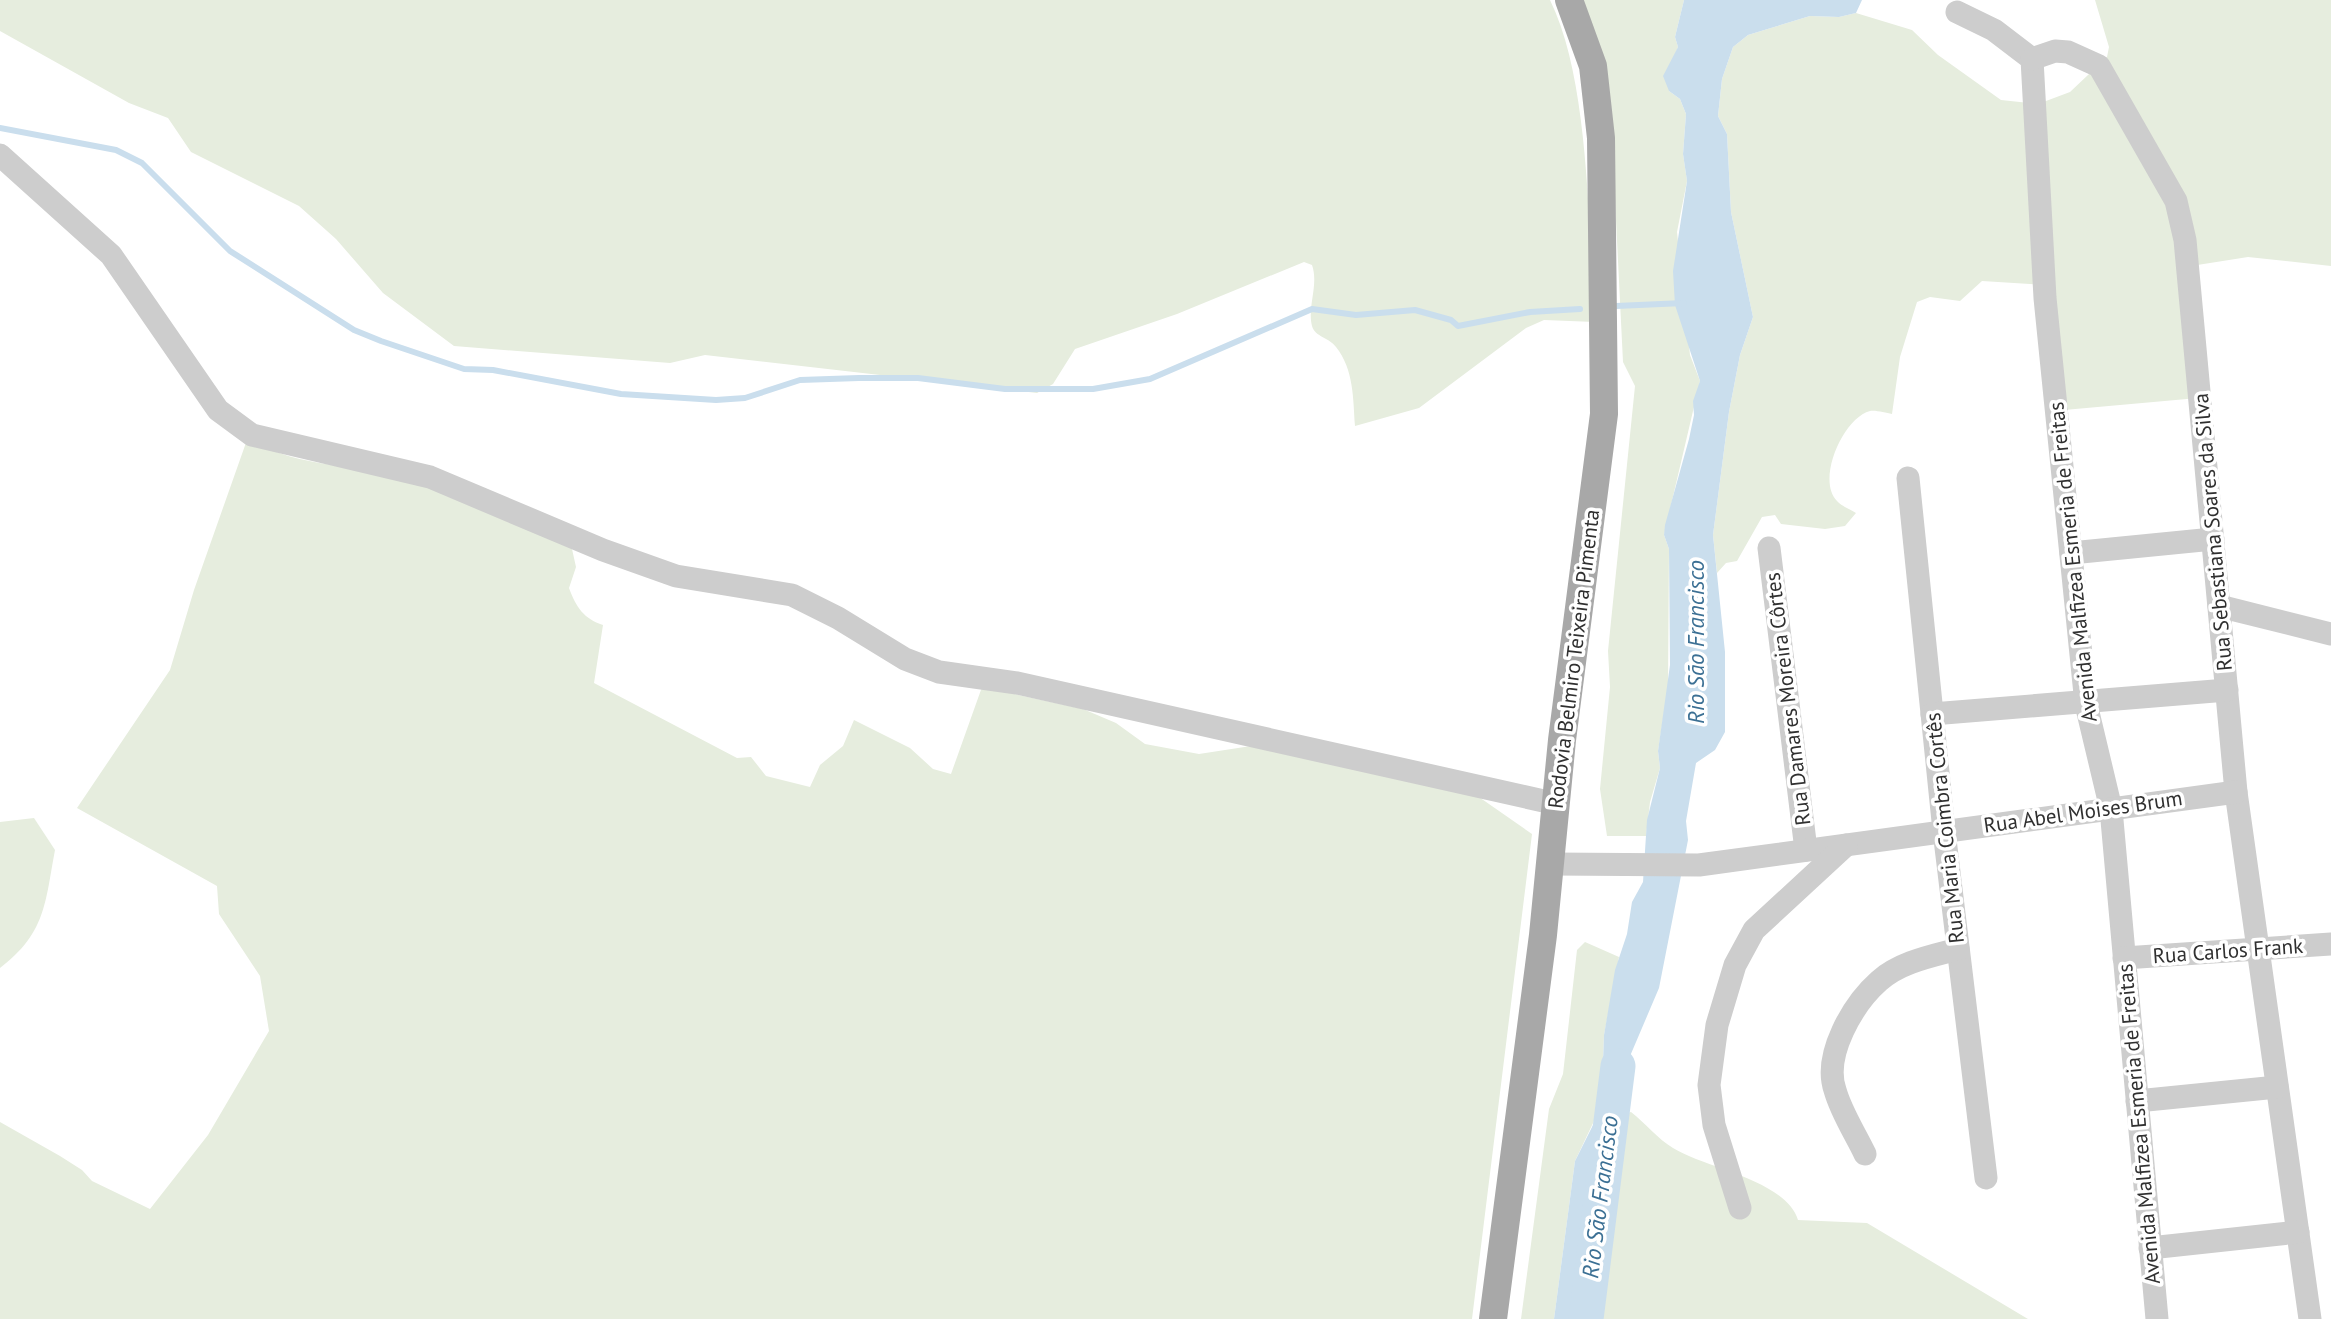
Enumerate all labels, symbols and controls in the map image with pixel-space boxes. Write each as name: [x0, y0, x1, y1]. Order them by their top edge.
street label: Rua Sebastiana Soares da Silva: [2187, 392, 2238, 672]
street label: Avenida Malfizea Esmeria de Freitas: [2042, 401, 2103, 723]
street label: Rodovia Belmiro Teixeira Pimenta: [1542, 508, 1605, 810]
water label: Rio São Francisco: [1681, 560, 1710, 724]
street label: Rua Damares Moreira Côrtes: [1759, 571, 1816, 827]
street label: Rua Maria Coimbra Cortês: [1919, 711, 1970, 945]
street label: Rua Abel Moises Brum: [1982, 784, 2184, 839]
street label: Rua Carlos Frank: [2152, 932, 2304, 969]
street label: Avenida Malfizea Esmeria de Freitas: [2111, 963, 2166, 1285]
water label: Rio São Francisco: [1575, 1114, 1624, 1280]

